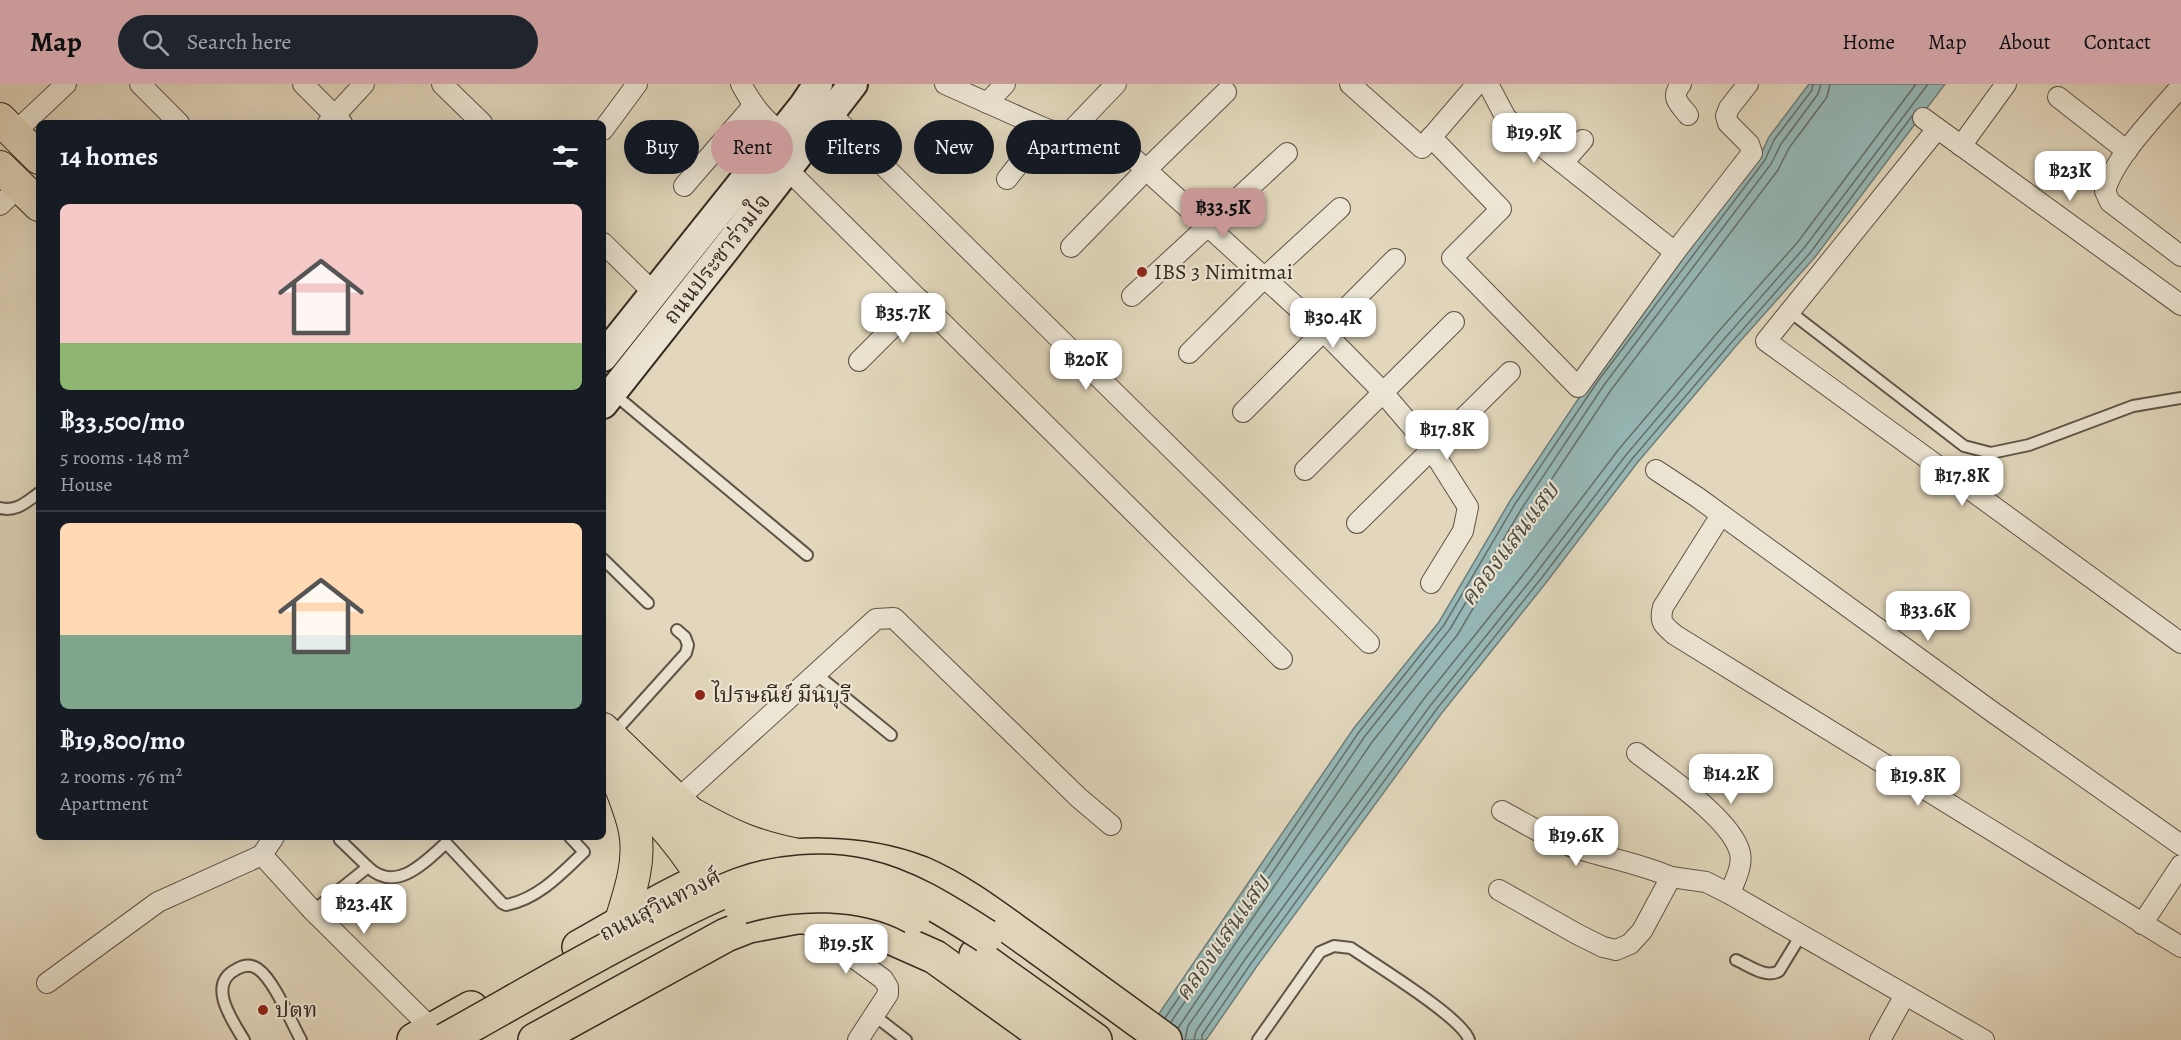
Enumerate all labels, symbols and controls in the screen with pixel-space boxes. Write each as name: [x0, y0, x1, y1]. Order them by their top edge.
search box: [118, 15, 538, 69]
text: Map: [30, 23, 82, 61]
icon: search: [139, 26, 172, 59]
text: Search here: [187, 27, 291, 57]
text: Home: [1842, 28, 1895, 56]
text: Map: [1928, 28, 1966, 56]
text: About: [1999, 28, 2051, 56]
text: Contact: [2084, 28, 2151, 56]
pin: ฿19.9K: [1485, 113, 1583, 164]
text: ฿19.9K: [1506, 119, 1562, 146]
chip: Buy: [624, 120, 699, 174]
chip: Rent: [711, 120, 793, 174]
chip: Filters: [805, 120, 902, 174]
chip: New: [914, 120, 994, 174]
chip: Apartment: [1006, 120, 1141, 174]
text: 14 homes: [60, 139, 158, 174]
icon: filters: [549, 140, 582, 173]
pin: ฿23K: [2034, 151, 2106, 202]
text: ฿23K: [2049, 157, 2091, 184]
street label: ถนนประชาร่วมใจ: [656, 187, 778, 331]
pin: ฿33.5K: [1174, 188, 1272, 239]
text: ฿33.5K: [1195, 194, 1251, 221]
icon: home: [267, 243, 375, 351]
place label: IBS 3 Nimitmai: [1154, 257, 1293, 287]
marker: IBS 3 Nimitmai: [1135, 265, 1149, 279]
pin: ฿35.7K: [854, 293, 952, 344]
pin: ฿30.4K: [1284, 298, 1382, 349]
text: ฿35.7K: [875, 299, 931, 326]
text: ฿30.4K: [1304, 304, 1362, 331]
pin: ฿20K: [1050, 340, 1122, 391]
text: ฿20K: [1064, 346, 1108, 373]
text: ฿33,500/mo: [60, 404, 185, 439]
pin: ฿17.8K: [1398, 410, 1496, 461]
text: ฿17.8K: [1419, 416, 1475, 443]
text: 5 rooms · 148 m²: [60, 444, 189, 471]
pin: ฿17.8K: [1913, 456, 2011, 507]
text: ฿17.8K: [1934, 462, 1990, 489]
text: House: [60, 471, 112, 498]
water label: คลองแสนแสบ: [1452, 474, 1567, 612]
icon: home: [267, 562, 375, 670]
pin: ฿33.6K: [1879, 591, 1977, 642]
text: ฿33.6K: [1900, 597, 1956, 624]
place label: ไปรษณีย์ มีนบุรี: [711, 680, 851, 710]
marker: ไปรษณีย์ มีนบุรี: [693, 688, 707, 702]
text: ฿19,800/mo: [60, 723, 185, 758]
pin: ฿14.2K: [1682, 754, 1780, 805]
pin: ฿19.8K: [1869, 756, 1967, 807]
text: ฿14.2K: [1703, 760, 1759, 787]
text: ฿19.8K: [1890, 762, 1946, 789]
text: 2 rooms · 76 m²: [60, 763, 182, 790]
text: Apartment: [60, 790, 149, 817]
pin: ฿19.6K: [1527, 816, 1625, 867]
text: ฿19.6K: [1548, 822, 1604, 849]
street label: ถนนสุวินทวงศ์: [594, 861, 726, 949]
water label: คลองแสนแสบ: [1167, 867, 1278, 1007]
pin: ฿23.4K: [315, 884, 413, 935]
text: ฿23.4K: [335, 890, 393, 917]
pin: ฿19.5K: [797, 924, 895, 975]
text: ฿19.5K: [819, 930, 873, 957]
place label: ปตท: [275, 995, 317, 1025]
marker: ปตท: [256, 1003, 270, 1017]

